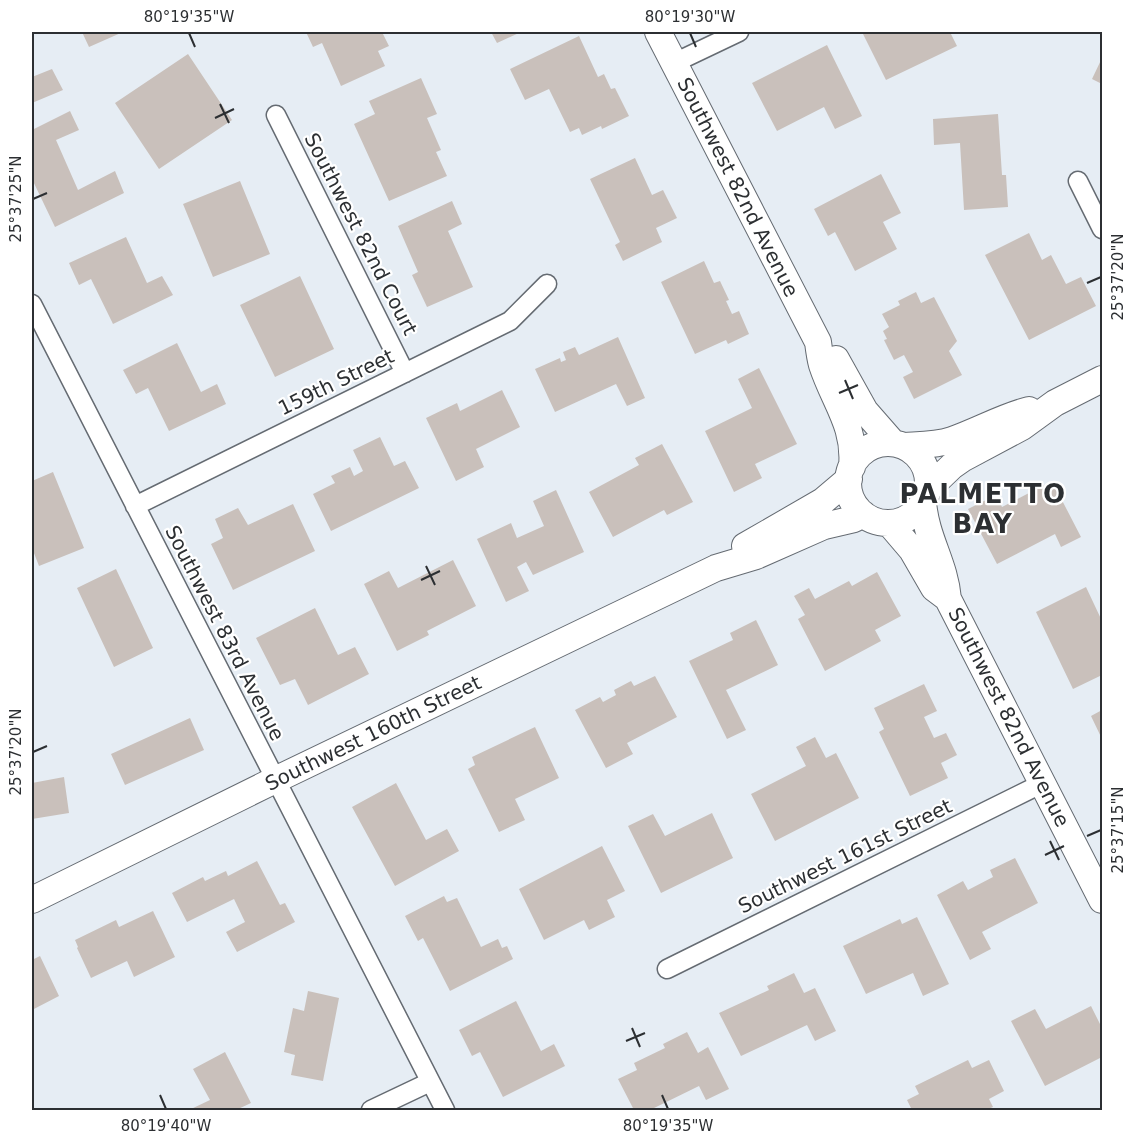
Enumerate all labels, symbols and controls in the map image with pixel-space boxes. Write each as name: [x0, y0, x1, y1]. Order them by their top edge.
text: 80°19'35"W: [144, 8, 234, 26]
text: 80°19'30"W: [645, 8, 735, 26]
street label: Southwest 82nd Avenue: [672, 73, 804, 301]
street label: Southwest 82nd Court: [300, 129, 423, 339]
text: 25°37'25"N: [7, 155, 25, 243]
text: 25°37'20"N: [1109, 233, 1127, 321]
street label: 159th Street: [274, 344, 398, 420]
district label: PALMETTO BAY: [899, 479, 1067, 539]
street label: Southwest 83rd Avenue: [160, 521, 290, 745]
street label: Southwest 82nd Avenue: [943, 603, 1075, 831]
street label: Southwest 160th Street: [261, 670, 485, 796]
text: 25°37'20"N: [7, 708, 25, 796]
text: 25°37'15"N: [1109, 786, 1127, 874]
street label: Southwest 161st Street: [734, 794, 956, 918]
text: 80°19'40"W: [121, 1117, 211, 1135]
text: 80°19'35"W: [623, 1117, 713, 1135]

